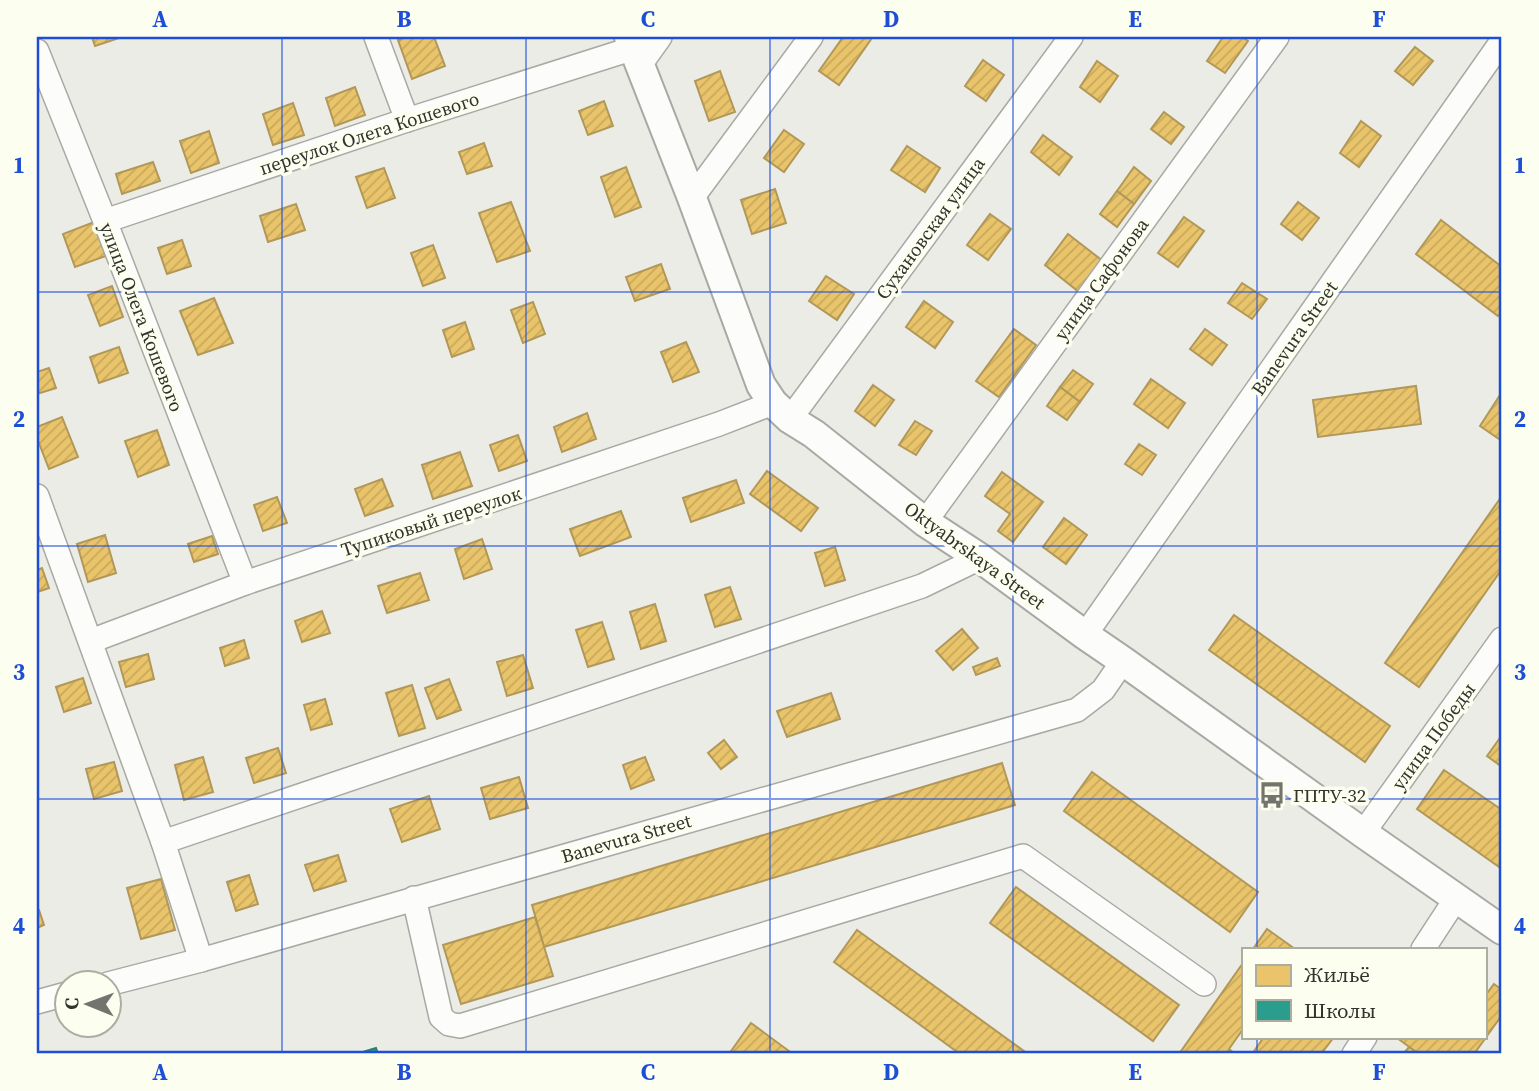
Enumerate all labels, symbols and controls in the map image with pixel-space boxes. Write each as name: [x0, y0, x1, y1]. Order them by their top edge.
text: A: [152, 3, 168, 35]
text: B: [397, 3, 412, 35]
text: C: [641, 3, 655, 35]
text: D: [883, 3, 899, 35]
text: E: [1128, 3, 1142, 35]
text: F: [1372, 3, 1386, 35]
street label: переулок Олега Кошевого: [256, 85, 482, 181]
text: 1: [13, 149, 25, 181]
text: 1: [1514, 149, 1526, 181]
street label: Сухановская улица: [869, 151, 991, 305]
street label: улица Сафонова: [1048, 212, 1155, 346]
street label: улица Олега Кошевого: [94, 219, 190, 415]
street label: Banevura Street: [1245, 275, 1344, 400]
text: 2: [13, 403, 25, 435]
text: 2: [1514, 403, 1526, 435]
street label: Тупиковый переулок: [338, 479, 525, 562]
street label: Oktyabrskaya Street: [899, 495, 1051, 616]
text: 3: [13, 656, 25, 688]
text: 3: [1514, 656, 1526, 688]
street label: улица Победы: [1385, 677, 1481, 795]
bus stop icon: ГПТУ-32: [1257, 780, 1287, 810]
place label: ГПТУ-32: [1293, 782, 1366, 808]
street label: Banevura Street: [558, 807, 695, 869]
text: 4: [13, 910, 25, 942]
text: 4: [1514, 910, 1526, 942]
legend: [1242, 948, 1486, 1038]
text: Жильё: [1304, 960, 1370, 989]
north arrow: [52, 968, 122, 1038]
text: Школы: [1304, 996, 1376, 1025]
text: С: [58, 997, 84, 1010]
text: A: [152, 1056, 168, 1088]
text: B: [397, 1056, 412, 1088]
text: C: [641, 1056, 655, 1088]
text: D: [883, 1056, 899, 1088]
text: E: [1128, 1056, 1142, 1088]
text: F: [1372, 1056, 1386, 1088]

